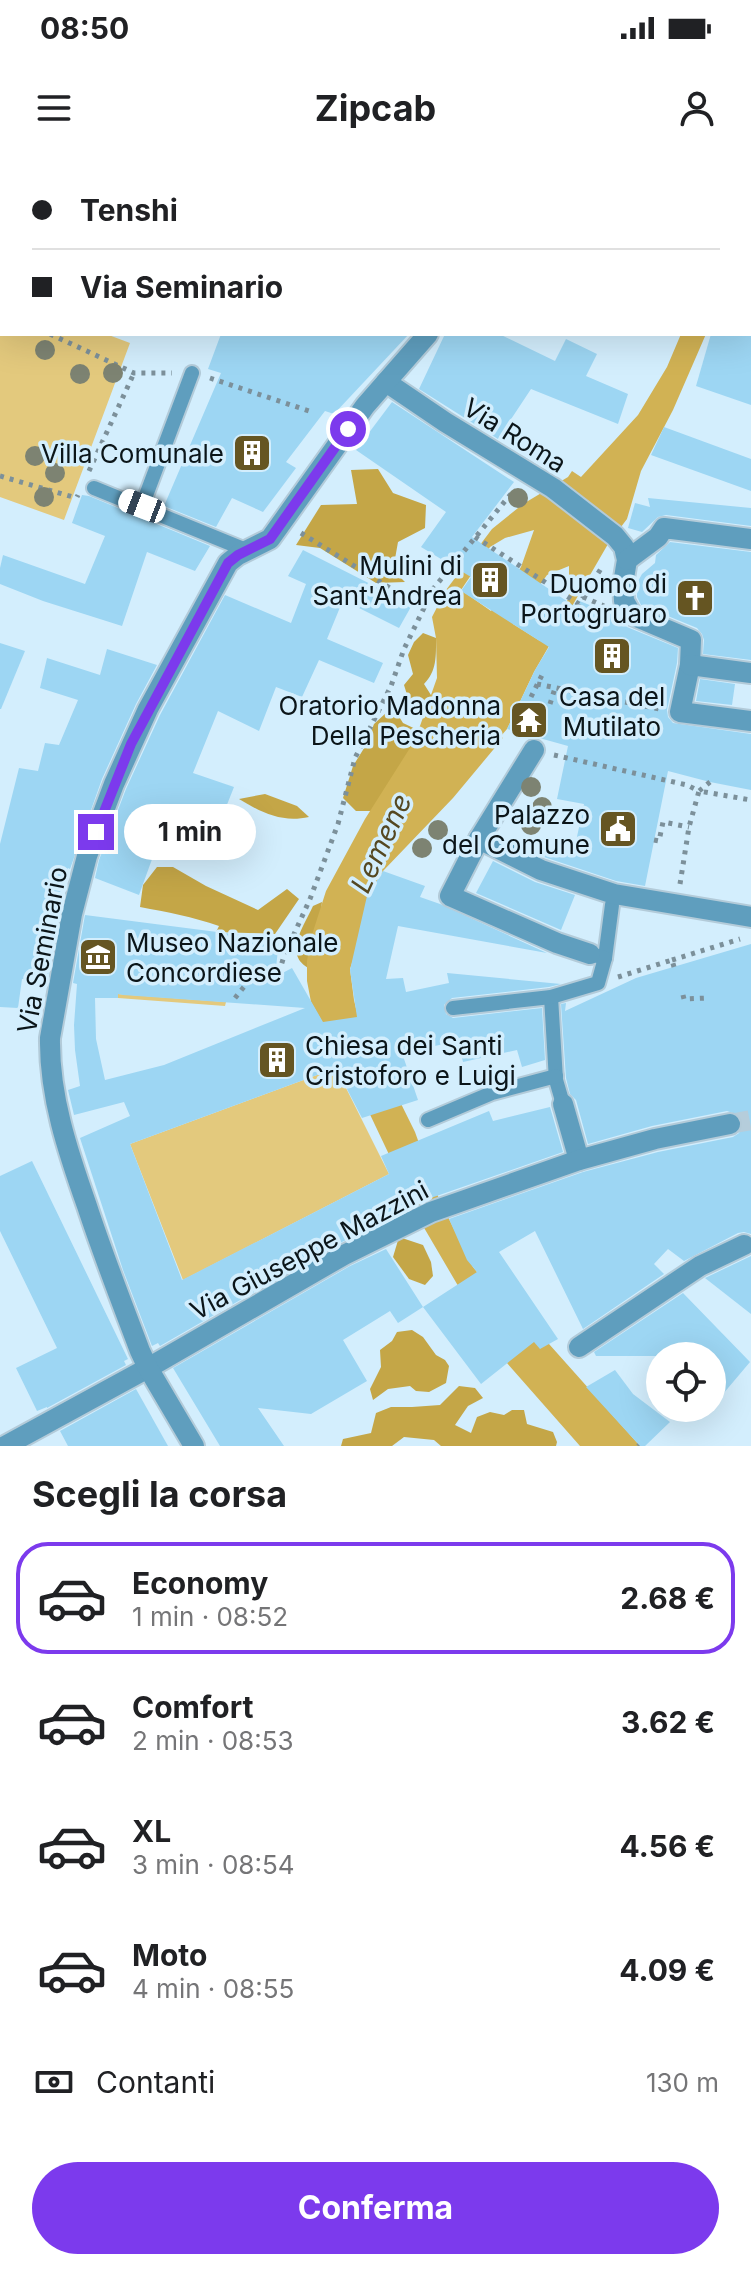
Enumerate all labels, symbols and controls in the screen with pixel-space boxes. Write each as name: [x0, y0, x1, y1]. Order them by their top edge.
text: 08:50: [40, 10, 129, 46]
icon: menu: [32, 86, 76, 130]
text: Zipcab: [315, 86, 436, 130]
icon: person: [675, 86, 719, 130]
text: Tenshi: [80, 192, 178, 228]
text: Via Seminario: [80, 269, 283, 305]
street label: Via Roma: [458, 391, 572, 479]
route start: [330, 411, 366, 447]
building icon: Villa Comunale: [231, 432, 273, 474]
place label: Villa Comunale: [41, 438, 224, 469]
car: [115, 486, 169, 526]
place label: Mulini di Sant'Andrea: [313, 550, 462, 611]
building icon: Mulini di Sant'Andrea: [469, 559, 511, 601]
place label: Duomo di Portogruaro: [520, 568, 667, 629]
church icon: Duomo di Portogruaro: [674, 577, 716, 619]
building icon: Casa del Mutilato: [591, 635, 633, 677]
place label: Casa del Mutilato: [559, 681, 665, 742]
place label: Oratorio Madonna Della Pescheria: [279, 690, 501, 751]
temple icon: Oratorio Madonna Della Pescheria: [508, 699, 550, 741]
water label: Lemene: [343, 788, 419, 898]
place label: Palazzo del Comune: [442, 799, 590, 860]
callout: 1 min: [124, 804, 256, 860]
public building icon: Palazzo del Comune: [597, 808, 639, 850]
route end: [78, 814, 114, 850]
text: 1 min: [158, 816, 222, 847]
street label: Via Seminario: [11, 864, 73, 1036]
place label: Museo Nazionale Concordiese: [126, 927, 339, 988]
museum icon: Museo Nazionale Concordiese: [77, 936, 119, 978]
place label: Chiesa dei Santi Cristoforo e Luigi: [305, 1030, 516, 1091]
building icon: Chiesa dei Santi Cristoforo e Luigi: [256, 1039, 298, 1081]
street label: Via Giuseppe Mazzini: [185, 1174, 433, 1326]
map controls: [646, 1342, 726, 1422]
button: locate: [646, 1342, 726, 1422]
text: Scegli la corsa: [32, 1472, 287, 1516]
icon: car: [36, 1562, 108, 1634]
text: Economy: [132, 1565, 268, 1601]
text: 2.68 €: [620, 1580, 715, 1616]
text: 1 min · 08:52: [132, 1601, 288, 1632]
icon: car: [36, 1686, 108, 1758]
text: Comfort: [132, 1689, 253, 1725]
text: 3.62 €: [621, 1704, 715, 1740]
text: 2 min · 08:53: [132, 1725, 294, 1756]
icon: car: [36, 1810, 108, 1882]
text: XL: [132, 1813, 171, 1849]
text: 4.56 €: [620, 1828, 715, 1864]
text: 3 min · 08:54: [132, 1849, 295, 1880]
icon: car: [36, 1934, 108, 2006]
text: Moto: [132, 1937, 207, 1973]
text: 4.09 €: [619, 1952, 715, 1988]
text: 4 min · 08:55: [132, 1973, 294, 2004]
icon: cash: [32, 2060, 76, 2104]
text: Contanti: [96, 2064, 215, 2100]
text: 130 m: [646, 2067, 719, 2098]
button: Conferma: [32, 2162, 719, 2254]

